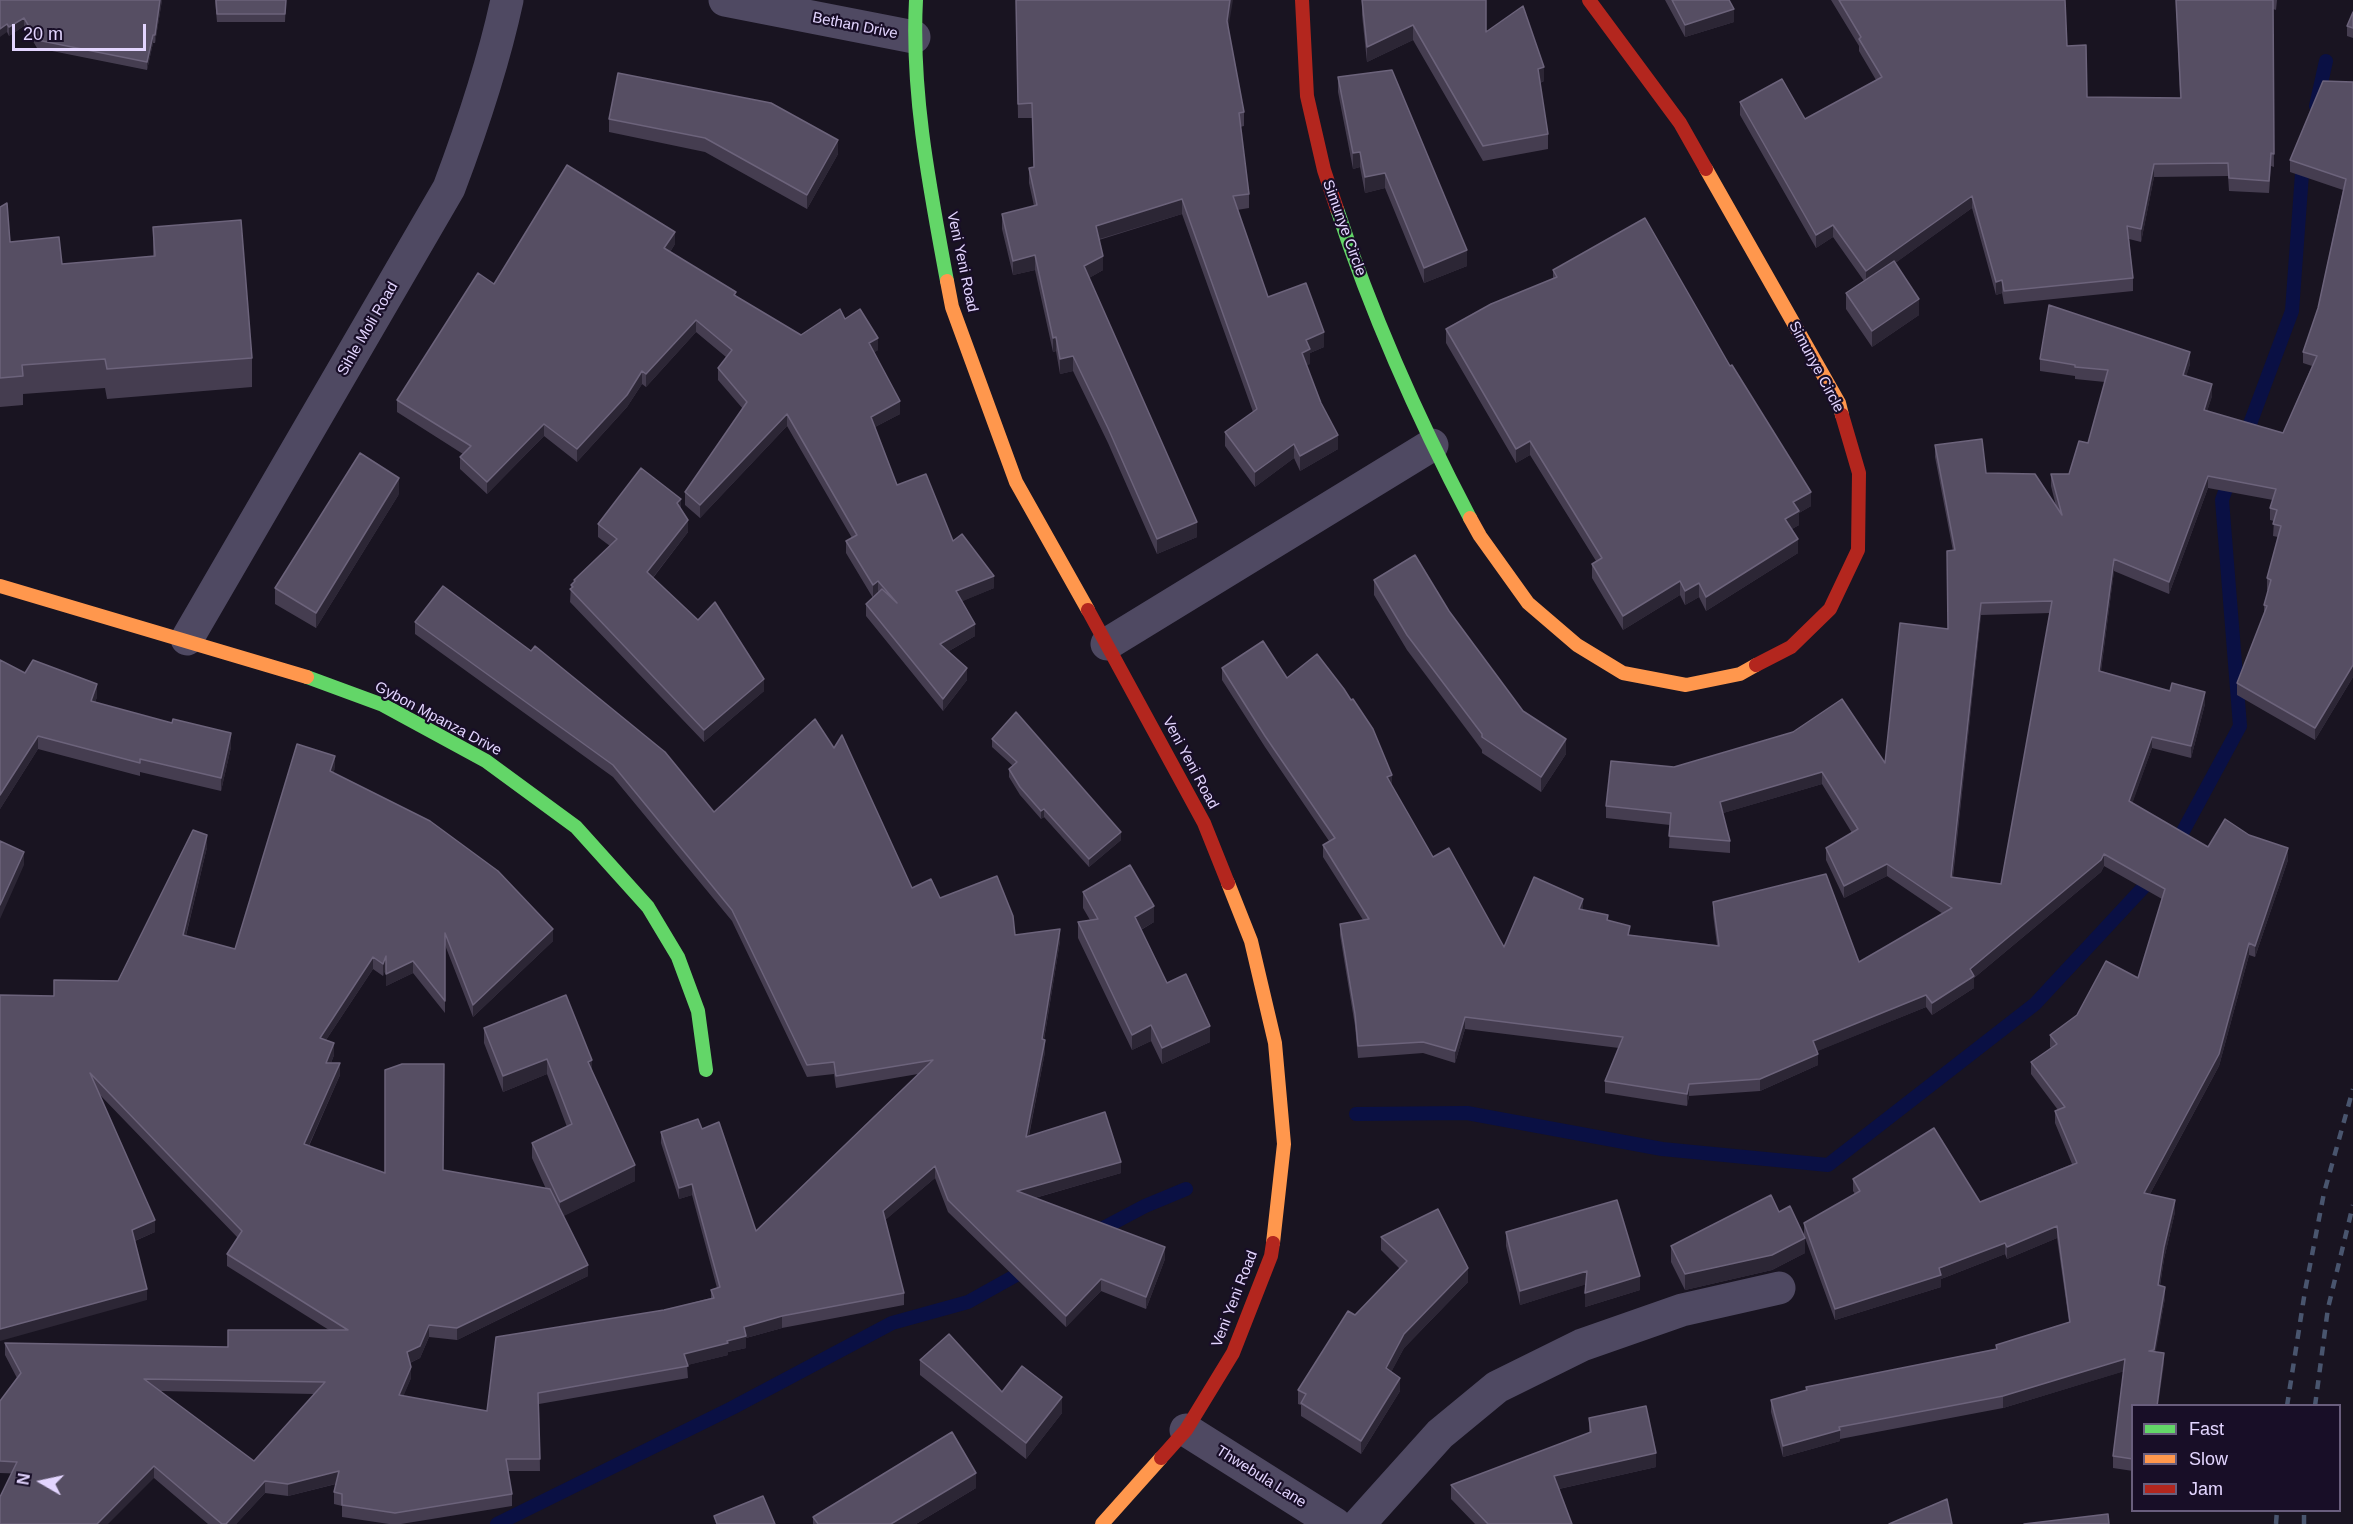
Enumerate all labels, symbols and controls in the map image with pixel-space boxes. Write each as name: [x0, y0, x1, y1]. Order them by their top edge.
street label: Bethan Drive: [811, 9, 899, 43]
scale bar: [15, 12, 148, 50]
text: 20 m: [23, 24, 63, 44]
street label: Simunye Circle: [1318, 178, 1370, 278]
street label: Veni Yeni Road: [943, 210, 981, 314]
street label: Sihle Moli Road: [334, 279, 402, 379]
street label: Simunye Circle: [1784, 318, 1848, 416]
street label: Gybon Mpanza Drive: [372, 678, 504, 760]
street label: Veni Yeni Road: [1158, 714, 1222, 812]
street label: Veni Yeni Road: [1208, 1248, 1262, 1350]
legend: [2131, 1404, 2341, 1512]
text: Fast: [2189, 1419, 2224, 1439]
street label: Thwebula Lane: [1213, 1442, 1309, 1512]
text: Slow: [2189, 1449, 2228, 1469]
north arrow: [12, 1452, 72, 1512]
text: N: [14, 1472, 33, 1486]
text: Jam: [2189, 1479, 2223, 1499]

